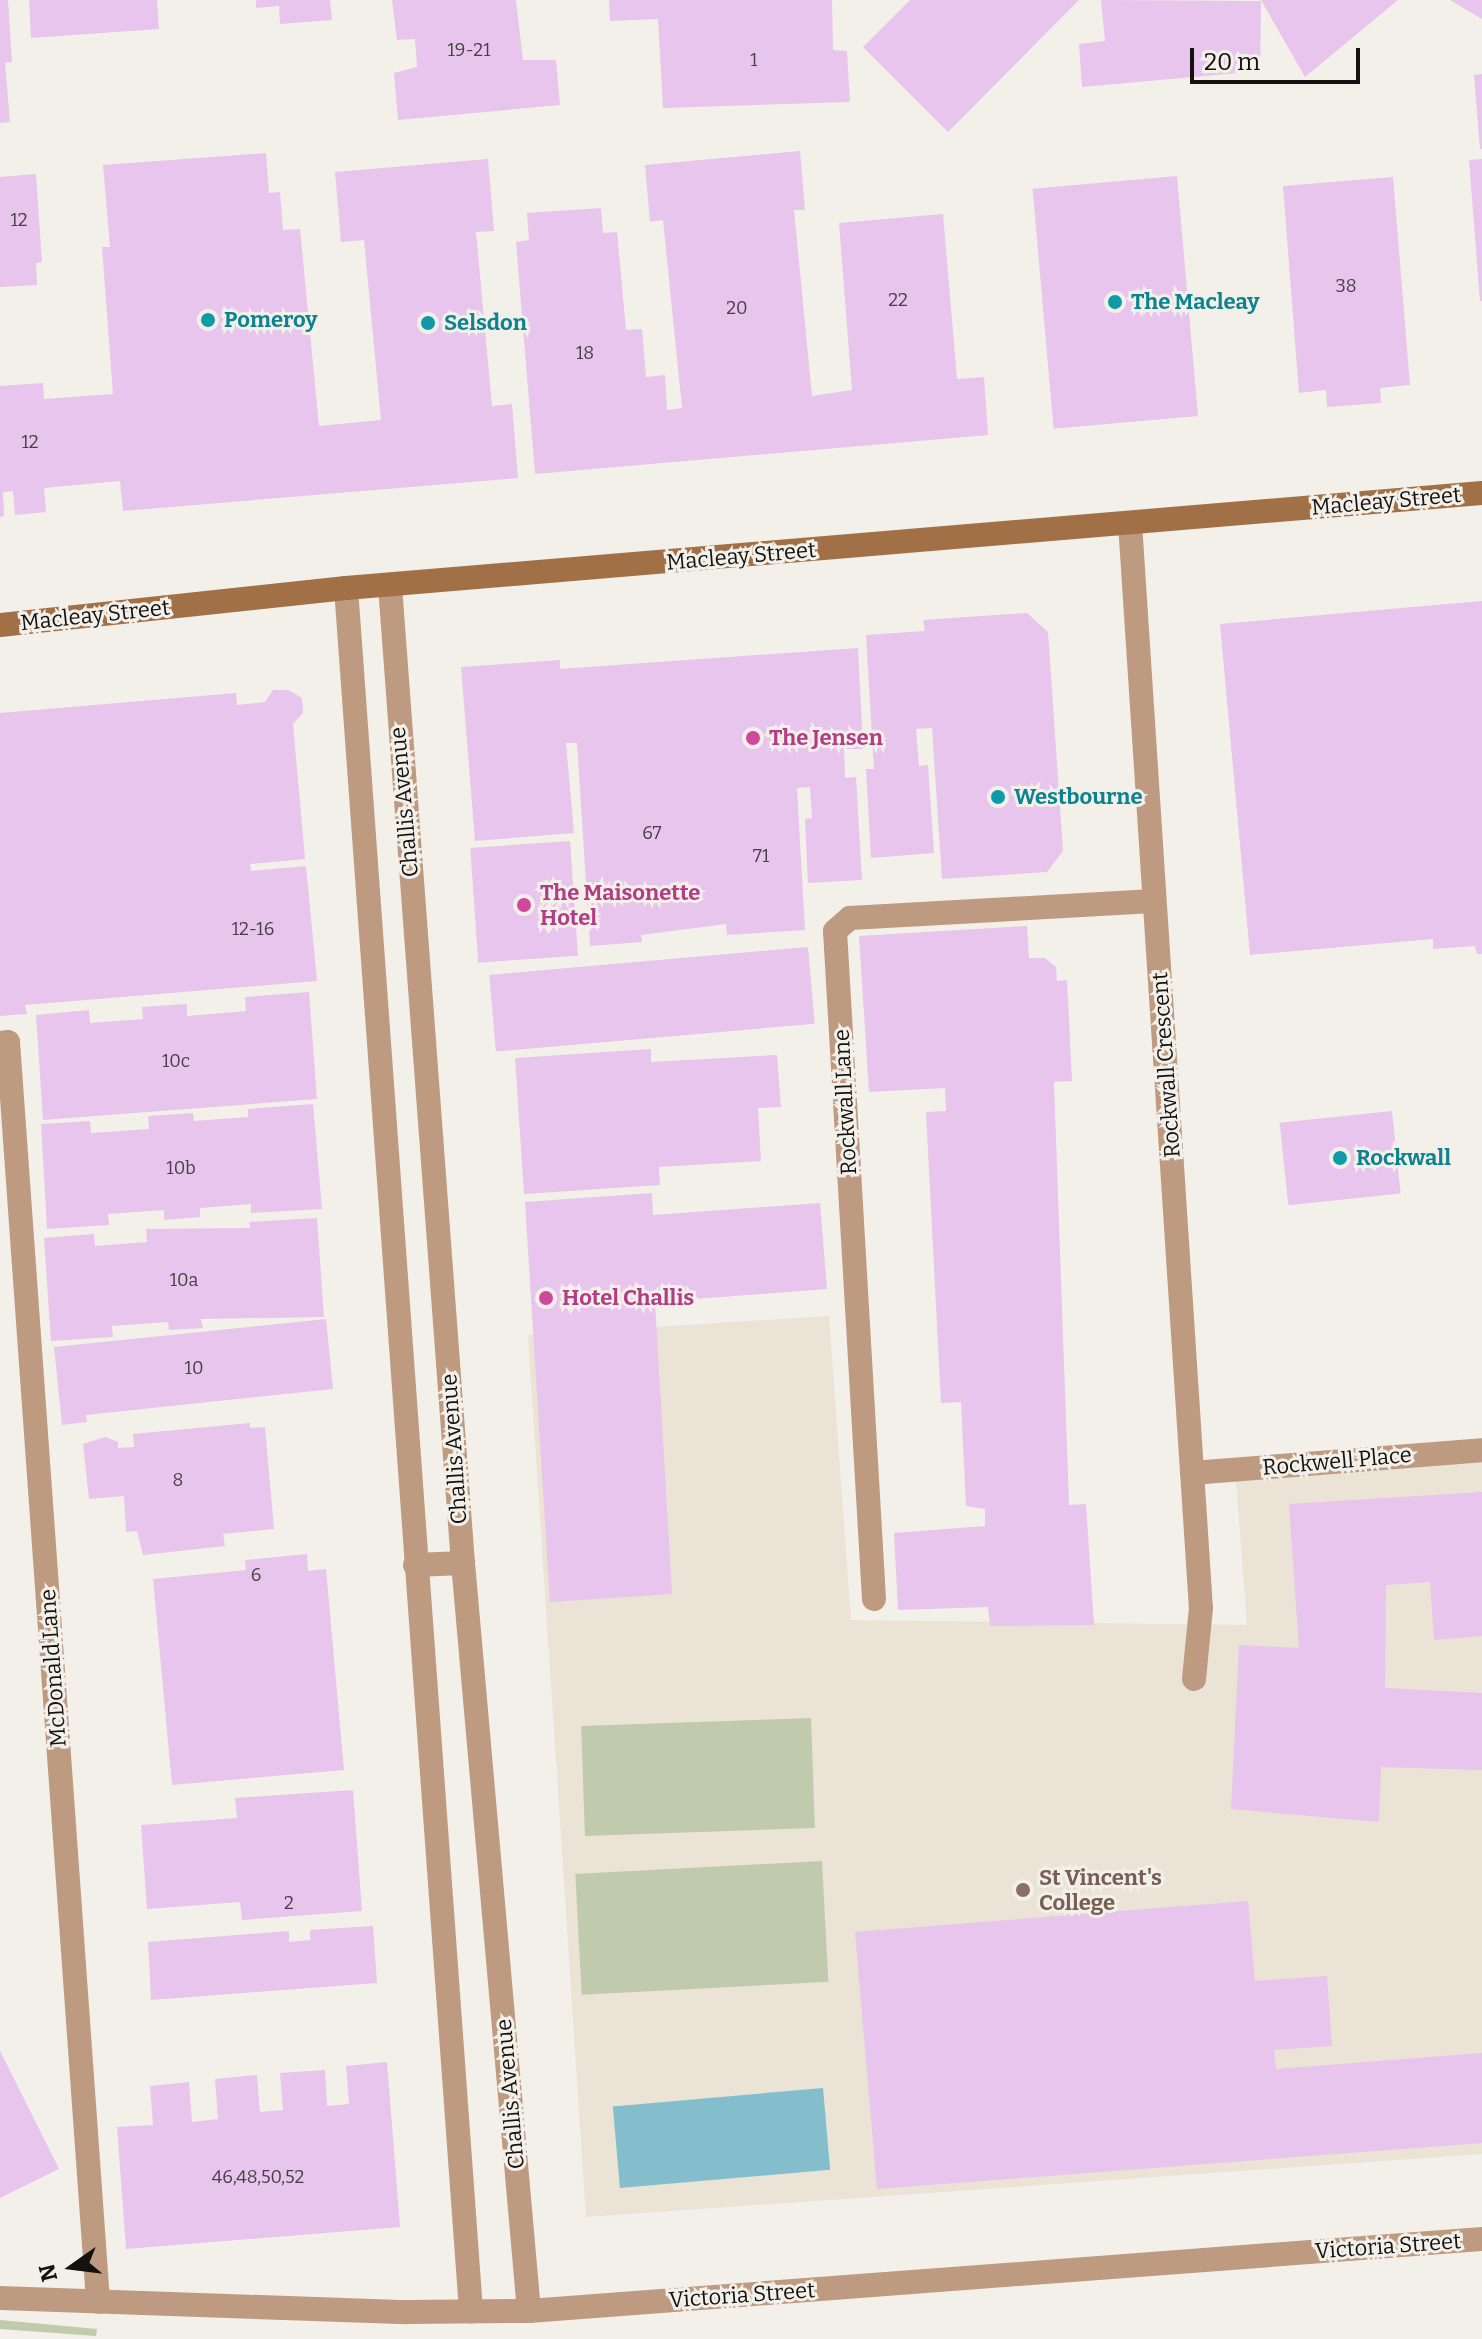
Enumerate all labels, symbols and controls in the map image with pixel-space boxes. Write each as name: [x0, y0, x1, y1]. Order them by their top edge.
scale bar: [1194, 32, 1364, 82]
house number: 19-21: [448, 39, 490, 61]
text: 20 m: [1204, 48, 1260, 76]
house number: 1: [750, 49, 758, 71]
house number: 12: [10, 209, 28, 231]
house number: 38: [1335, 275, 1357, 297]
house number: 22: [888, 289, 908, 311]
place label: The Macleay: [1131, 289, 1260, 315]
marker: The Macleay: [1106, 293, 1124, 311]
house number: 20: [726, 297, 748, 319]
place label: Pomeroy: [224, 307, 318, 333]
place label: Selsdon: [444, 310, 527, 336]
marker: Pomeroy: [199, 311, 217, 329]
marker: Selsdon: [419, 314, 437, 332]
house number: 18: [576, 342, 594, 364]
house number: 12: [21, 431, 39, 453]
street label: Macleay Street: [1310, 481, 1462, 521]
street label: Macleay Street: [665, 536, 817, 576]
street label: Macleay Street: [19, 594, 171, 636]
place label: The Jensen: [769, 725, 883, 751]
street label: Challis Avenue: [384, 726, 424, 878]
marker: The Jensen: [744, 729, 762, 747]
place label: Westbourne: [1014, 784, 1142, 810]
marker: Westbourne: [989, 788, 1007, 806]
house number: 67: [642, 822, 662, 844]
house number: 71: [753, 845, 769, 867]
place label: The Maisonette Hotel: [540, 879, 700, 930]
marker: The Maisonette Hotel: [515, 896, 533, 914]
house number: 12-16: [232, 918, 274, 940]
street label: Rockwall Crescent: [1146, 971, 1186, 1159]
street label: Rockwall Lane: [828, 1028, 862, 1176]
house number: 10c: [162, 1050, 190, 1072]
place label: Rockwall: [1356, 1145, 1451, 1171]
marker: Rockwall: [1331, 1149, 1349, 1167]
house number: 10b: [166, 1157, 196, 1179]
house number: 10a: [170, 1269, 198, 1291]
place label: Hotel Challis: [562, 1285, 694, 1311]
marker: Hotel Challis: [537, 1289, 555, 1307]
house number: 10: [185, 1357, 203, 1379]
street label: Challis Avenue: [436, 1373, 472, 1525]
street label: Rockwell Place: [1261, 1441, 1413, 1481]
house number: 8: [173, 1469, 183, 1491]
house number: 6: [251, 1564, 261, 1586]
street label: McDonald Lane: [34, 1588, 72, 1748]
place label: St Vincent's College: [1039, 1864, 1162, 1916]
marker: St Vincent's College: [1014, 1881, 1032, 1899]
house number: 2: [284, 1892, 294, 1914]
street label: Challis Avenue: [490, 2018, 530, 2170]
house number: 46,48,50,52: [212, 2166, 304, 2188]
north arrow: [32, 2227, 112, 2307]
street label: Victoria Street: [1314, 2228, 1462, 2264]
text: N: [33, 2261, 63, 2284]
street label: Victoria Street: [668, 2277, 816, 2313]

